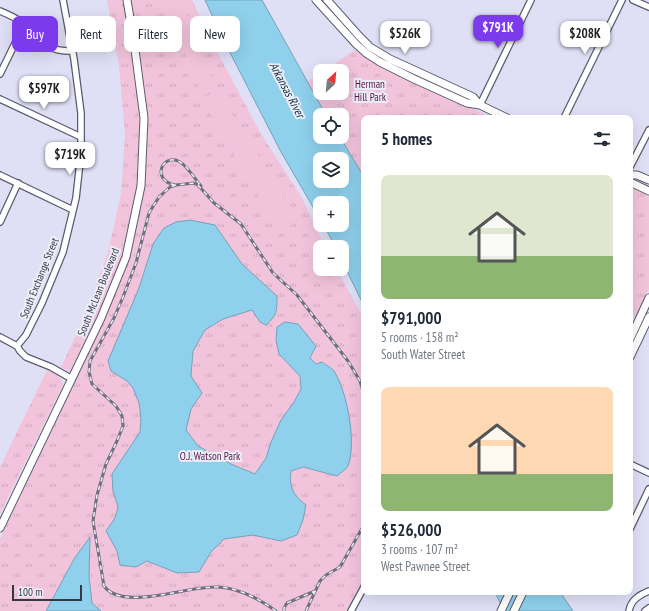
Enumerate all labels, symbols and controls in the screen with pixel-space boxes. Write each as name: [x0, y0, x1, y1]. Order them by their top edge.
pin: $791K: [470, 15, 526, 49]
chip: Buy: [12, 16, 58, 52]
chip: Rent: [66, 16, 116, 52]
chip: Filters: [124, 16, 182, 52]
chip: New: [190, 16, 240, 52]
text: $791K: [482, 19, 514, 36]
pin: $526K: [377, 21, 433, 55]
pin: $208K: [557, 21, 613, 55]
text: $526K: [389, 25, 421, 42]
text: $208K: [569, 25, 601, 42]
water label: Arkansas River: [267, 60, 309, 121]
north arrow: [313, 64, 349, 100]
map controls: [313, 64, 349, 276]
pin: $597K: [16, 76, 72, 110]
park label: Herman Hill Park: [354, 77, 387, 104]
text: $597K: [28, 80, 60, 97]
button: locate: [313, 108, 349, 144]
text: 5 homes: [381, 128, 432, 150]
icon: filters: [591, 128, 613, 150]
pin: $719K: [42, 142, 98, 176]
text: $719K: [54, 146, 86, 163]
button: layers: [313, 152, 349, 188]
button: +: [313, 196, 349, 232]
icon: home: [461, 201, 533, 273]
street label: South Exchange Street: [16, 236, 62, 320]
button: −: [313, 240, 349, 276]
street label: South McLean Boulevard: [74, 246, 122, 338]
text: $791,000: [381, 307, 442, 329]
text: 5 rooms · 158 m²: [381, 329, 459, 346]
text: South Water Street: [381, 346, 465, 363]
icon: home: [461, 413, 533, 485]
park label: O.J. Watson Park: [180, 449, 241, 463]
text: $526,000: [381, 519, 442, 541]
text: 3 rooms · 107 m²: [381, 541, 458, 558]
text: West Pawnee Street: [381, 558, 470, 575]
scale bar: [12, 583, 82, 602]
text: 100 m: [18, 585, 42, 599]

